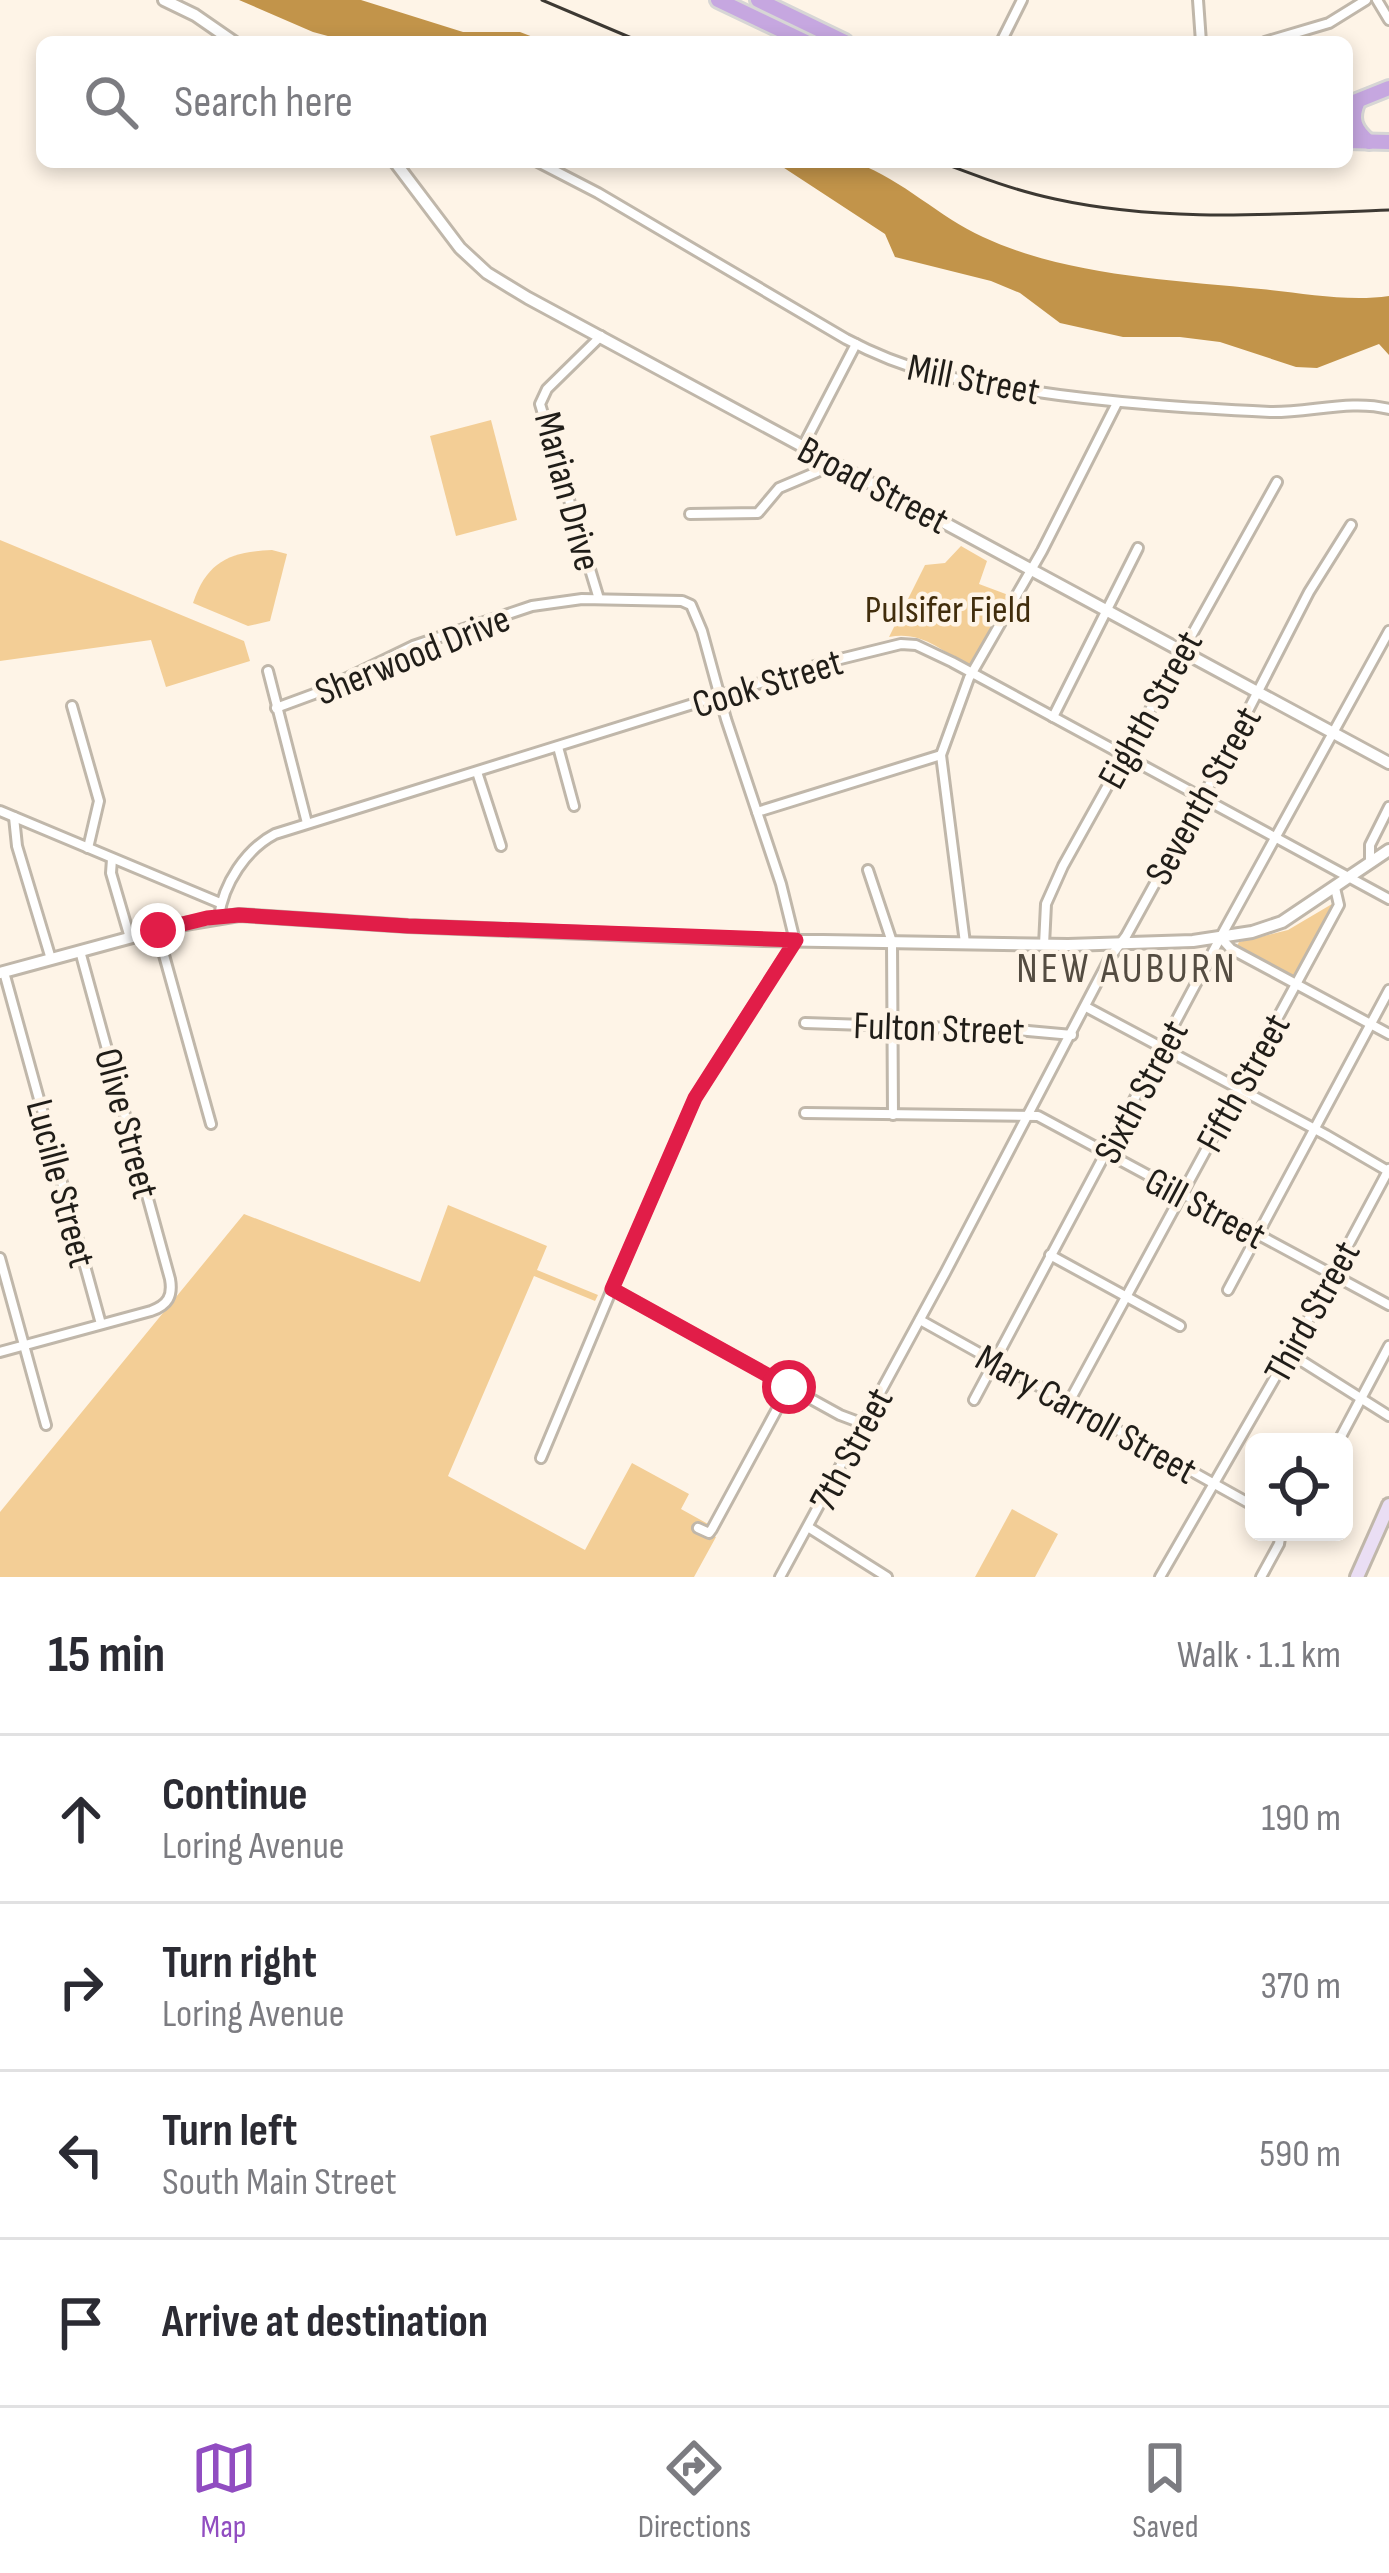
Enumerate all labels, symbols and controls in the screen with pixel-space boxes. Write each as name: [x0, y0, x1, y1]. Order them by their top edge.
search box: [36, 36, 1353, 168]
icon: search: [78, 69, 144, 135]
text: Search here: [174, 75, 353, 130]
street label: Mill Street: [904, 345, 1043, 416]
street label: Marian Drive: [523, 407, 610, 576]
street label: Broad Street: [789, 427, 956, 545]
park label: Pulsifer Field: [865, 587, 1031, 634]
street label: Sherwood Drive: [309, 596, 517, 717]
street label: Eighth Street: [1089, 623, 1214, 797]
street label: Cook Street: [687, 639, 848, 729]
street label: Seventh Street: [1136, 699, 1272, 894]
route end: [131, 903, 185, 957]
district label: NEW AUBURN: [1016, 944, 1238, 995]
street label: Fulton Street: [853, 1003, 1025, 1056]
street label: Fifth Street: [1187, 1006, 1301, 1161]
street label: Sixth Street: [1085, 1013, 1199, 1172]
street label: Olive Street: [83, 1043, 168, 1204]
street label: Lucille Street: [15, 1094, 105, 1273]
street label: Gill Street: [1136, 1158, 1273, 1260]
street label: Third Street: [1255, 1233, 1371, 1391]
street label: Mary Carroll Street: [967, 1335, 1204, 1495]
route start: [762, 1360, 816, 1414]
street label: 7th Street: [800, 1380, 904, 1520]
map controls: [1245, 1433, 1353, 1541]
button: locate: [1245, 1433, 1353, 1541]
text: 15 min: [48, 1625, 165, 1686]
text: Walk · 1.1 km: [1177, 1632, 1341, 1679]
text: Continue: [162, 1768, 308, 1823]
icon: ahead: [48, 1786, 114, 1852]
text: 190 m: [1261, 1795, 1341, 1842]
text: Loring Avenue: [162, 1823, 344, 1870]
text: Turn right: [162, 1936, 317, 1991]
icon: right: [48, 1954, 114, 2020]
text: 370 m: [1261, 1963, 1341, 2010]
text: Loring Avenue: [162, 1991, 344, 2038]
text: Turn left: [162, 2104, 297, 2159]
icon: left: [48, 2122, 114, 2188]
text: 590 m: [1259, 2131, 1341, 2178]
text: South Main Street: [162, 2159, 397, 2206]
icon: arrive: [48, 2290, 114, 2356]
text: Arrive at destination: [162, 2295, 488, 2350]
tab: Map: [191, 2435, 257, 2547]
tab: Directions: [638, 2435, 751, 2547]
tab: Saved: [1132, 2435, 1198, 2547]

